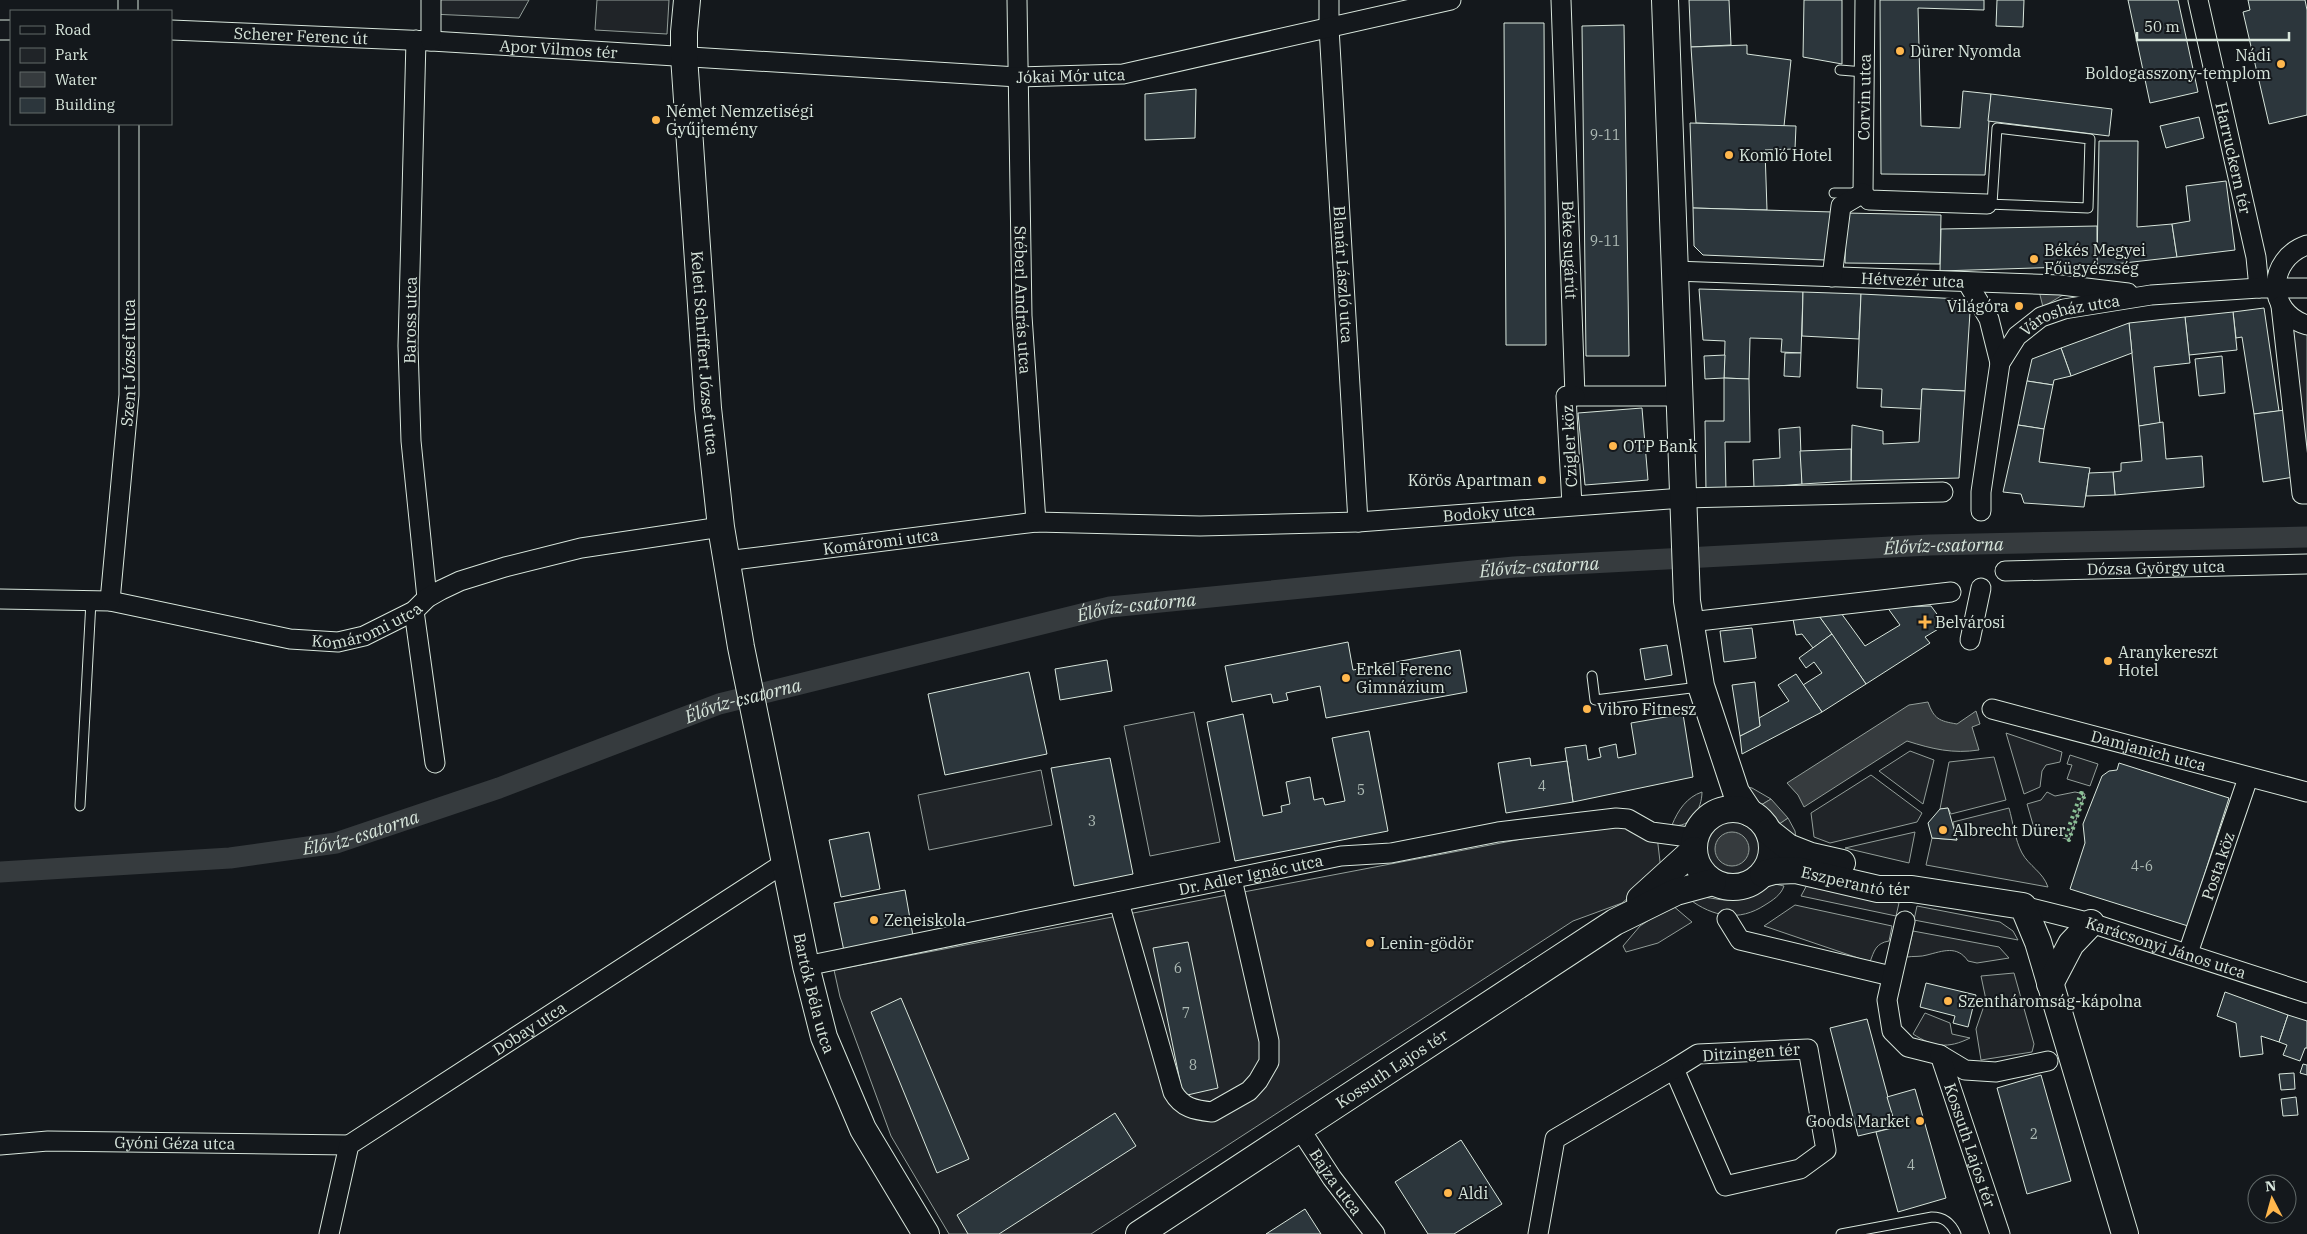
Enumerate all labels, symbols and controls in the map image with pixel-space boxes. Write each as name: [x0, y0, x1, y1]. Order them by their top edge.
legend: [10, 10, 172, 125]
scale bar: [2137, 10, 2290, 42]
text: 50 m: [2144, 17, 2180, 36]
text: Road: [55, 20, 91, 39]
street label: Scherer Ferenc út: [233, 23, 369, 48]
street label: Apor Vilmos tér: [499, 35, 618, 62]
place label: Dürer Nyomda: [1910, 41, 2021, 61]
text: Park: [55, 45, 88, 64]
marker: Dürer Nyomda: [1894, 45, 1906, 57]
place label: Nádi Boldogasszony-templom: [2085, 45, 2271, 83]
street label: Corvin utca: [1853, 53, 1875, 141]
marker: Nádi Boldogasszony-templom: [2275, 58, 2287, 70]
street label: Jókai Mór utca: [1016, 64, 1126, 87]
text: Water: [55, 70, 97, 89]
text: Building: [55, 95, 115, 114]
street label: Harruckern tér: [2211, 100, 2256, 216]
place label: Német Nemzetiségi Gyűjtemény: [666, 101, 814, 139]
marker: Német Nemzetiségi Gyűjtemény: [650, 114, 662, 126]
house number: 9-11: [1590, 126, 1620, 144]
place label: Komló Hotel: [1739, 145, 1833, 165]
marker: Komló Hotel: [1723, 149, 1735, 161]
street label: Béke sugárút: [1558, 200, 1582, 300]
street label: Blanár László utca: [1329, 205, 1358, 344]
street label: Stéberl András utca: [1011, 226, 1036, 375]
house number: 9-11: [1590, 232, 1620, 250]
place label: Békés Megyei Főügyészség: [2044, 240, 2146, 278]
street label: Keleti Schriffert József utca: [687, 250, 723, 457]
marker: Békés Megyei Főügyészség: [2028, 253, 2040, 265]
street label: Hétvezér utca: [1861, 268, 1965, 292]
street label: Baross utca: [399, 276, 421, 364]
street label: Városház utca: [2015, 290, 2122, 340]
place label: Világóra: [1947, 296, 2009, 316]
street label: Szent József utca: [116, 299, 139, 427]
marker: Világóra: [2013, 300, 2025, 312]
street label: Czigler köz: [1557, 404, 1581, 488]
place label: OTP Bank: [1623, 436, 1698, 456]
marker: OTP Bank: [1607, 440, 1619, 452]
place label: Körös Apartman: [1408, 470, 1532, 490]
marker: Körös Apartman: [1536, 474, 1548, 486]
street label: Bodoky utca: [1442, 499, 1536, 526]
street label: Komáromi utca: [822, 524, 940, 559]
water label: Élővíz-csatorna: [1882, 532, 2004, 559]
water label: Élővíz-csatorna: [1477, 551, 1600, 582]
street label: Dózsa György utca: [2087, 556, 2226, 579]
water label: Élővíz-csatorna: [1073, 587, 1197, 627]
street label: Komáromi utca: [311, 598, 427, 653]
place label: Belvárosi: [1935, 612, 2005, 632]
marker: Belvárosi: [1919, 616, 1931, 628]
place label: Aranykereszt Hotel: [2118, 642, 2218, 680]
marker: Aranykereszt Hotel: [2102, 655, 2114, 667]
place label: Erkel Ferenc Gimnázium: [1356, 659, 1452, 697]
marker: Erkel Ferenc Gimnázium: [1340, 672, 1352, 684]
water label: Élővíz-csatorna: [680, 673, 804, 728]
place label: Vibro Fitnesz: [1597, 699, 1696, 719]
marker: Vibro Fitnesz: [1581, 703, 1593, 715]
street label: Damjanich utca: [2089, 725, 2209, 775]
house number: 4: [1538, 777, 1546, 795]
house number: 5: [1357, 781, 1365, 799]
water label: Élővíz-csatorna: [300, 804, 422, 859]
house number: 3: [1088, 812, 1096, 830]
place label: Albrecht Dürer: [1953, 820, 2065, 840]
marker: Albrecht Dürer: [1937, 824, 1949, 836]
street label: Posta köz: [2197, 829, 2239, 903]
street label: Dr. Adler Ignác utca: [1176, 850, 1325, 899]
house number: 4-6: [2131, 857, 2153, 875]
street label: Eszperantó tér: [1799, 861, 1910, 899]
place label: Zeneiskola: [884, 910, 966, 930]
street label: Karácsonyi János utca: [2083, 912, 2249, 983]
marker: Zeneiskola: [868, 914, 880, 926]
street label: Bartók Béla utca: [789, 931, 840, 1057]
place label: Lenin-gödör: [1380, 933, 1474, 953]
marker: Lenin-gödör: [1364, 937, 1376, 949]
house number: 6: [1174, 959, 1182, 977]
place label: Szentháromság-kápolna: [1958, 991, 2142, 1011]
marker: Szentháromság-kápolna: [1942, 995, 1954, 1007]
street label: Dobay utca: [489, 997, 570, 1059]
house number: 7: [1182, 1004, 1190, 1022]
street label: Kossuth Lajos tér: [1332, 1025, 1451, 1112]
street label: Ditzingen tér: [1702, 1039, 1800, 1065]
house number: 8: [1189, 1056, 1197, 1074]
street label: Kossuth Lajos tér: [1940, 1080, 2000, 1210]
place label: Goods Market: [1806, 1111, 1910, 1131]
marker: Goods Market: [1914, 1115, 1926, 1127]
house number: 2: [2030, 1125, 2038, 1143]
street label: Gyóni Géza utca: [114, 1132, 236, 1153]
street label: Bajza utca: [1305, 1145, 1367, 1219]
house number: 4: [1907, 1156, 1915, 1174]
north arrow: [2247, 1174, 2297, 1224]
text: N: [2264, 1177, 2277, 1196]
place label: Aldi: [1458, 1183, 1488, 1203]
marker: Aldi: [1442, 1187, 1454, 1199]

